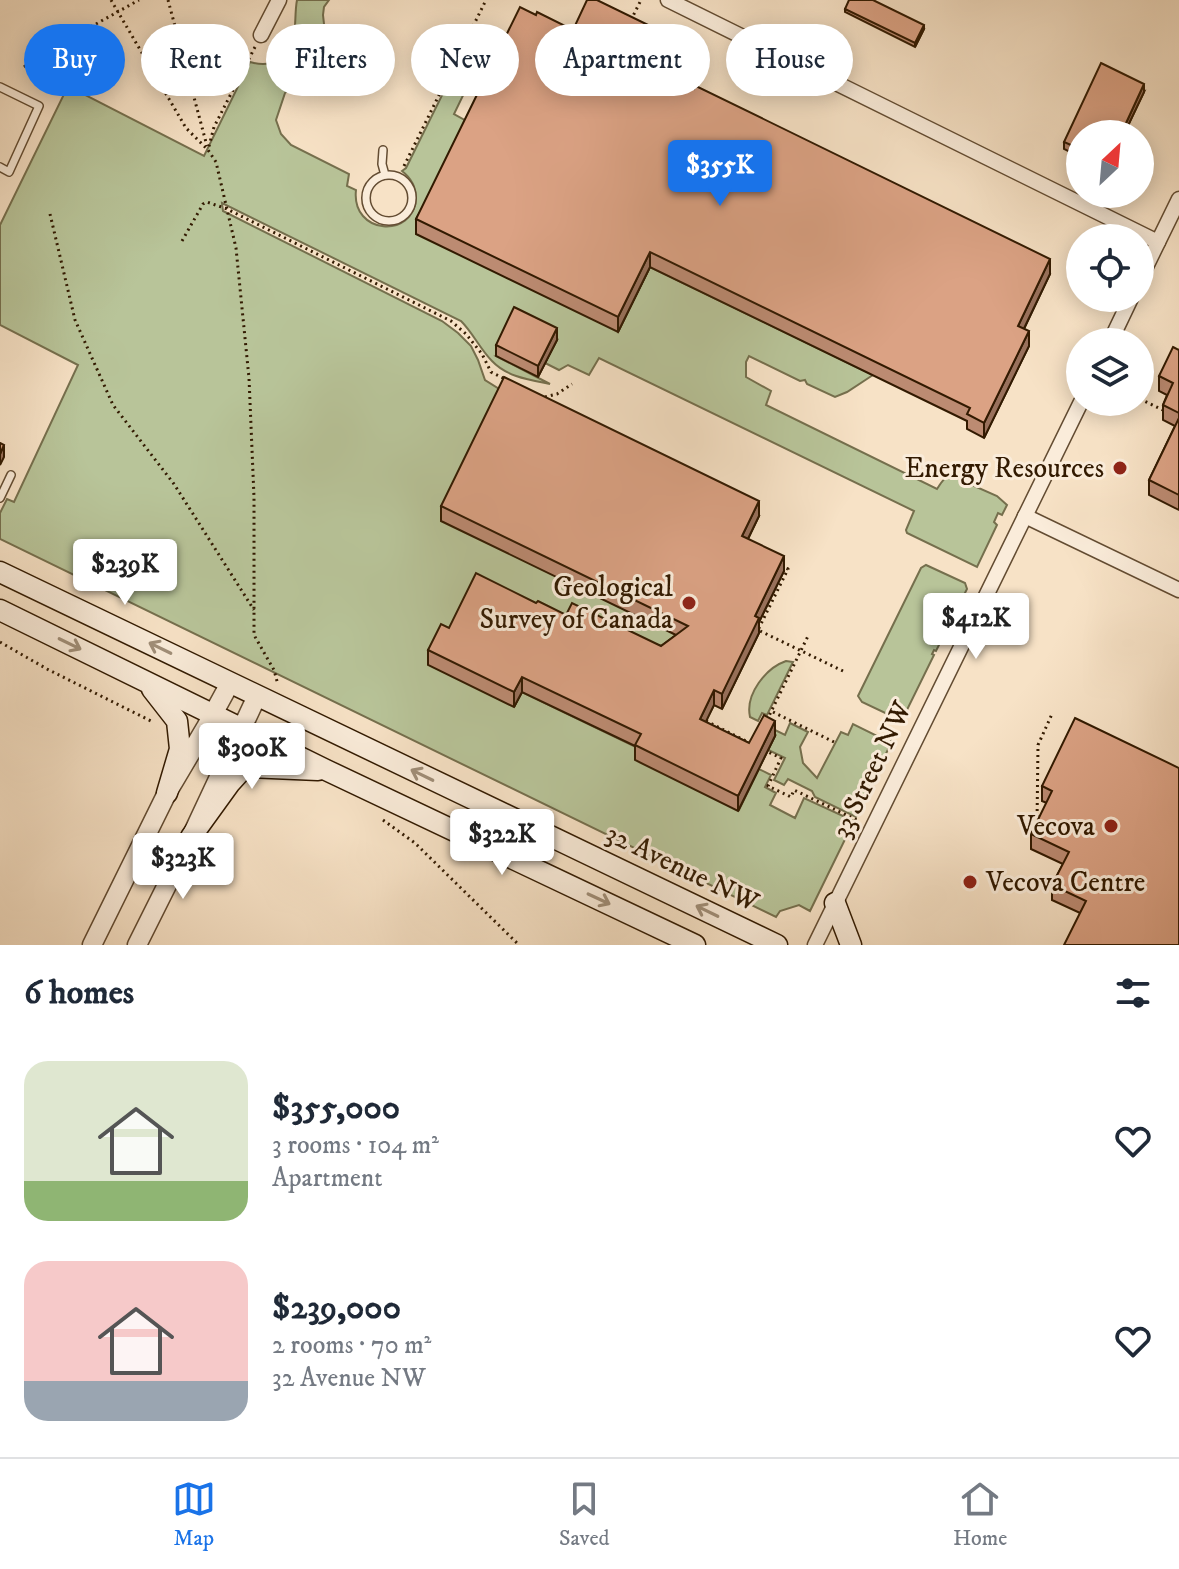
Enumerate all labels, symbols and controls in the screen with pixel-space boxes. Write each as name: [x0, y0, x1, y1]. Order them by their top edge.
chip: Buy: [24, 24, 125, 96]
chip: Rent: [141, 24, 250, 96]
chip: Filters: [266, 24, 395, 96]
chip: New: [411, 24, 519, 96]
chip: Apartment: [535, 24, 710, 96]
chip: House: [726, 24, 853, 96]
north arrow: [1066, 120, 1154, 208]
map controls: [1066, 120, 1154, 416]
pin: $355K: [664, 140, 776, 208]
text: $355K: [686, 149, 754, 182]
button: locate: [1066, 224, 1154, 312]
button: layers: [1066, 328, 1154, 416]
place label: Energy Resources: [905, 451, 1104, 486]
marker: Energy Resources: [1111, 459, 1129, 477]
pin: $239K: [69, 539, 181, 607]
text: $239K: [91, 548, 159, 581]
place label: Geological Survey of Canada: [480, 570, 674, 637]
pin: $412K: [920, 593, 1032, 661]
marker: Geological Survey of Canada: [680, 594, 698, 612]
text: $412K: [941, 602, 1011, 635]
one-way arrow: [58, 637, 82, 652]
one-way arrow: [148, 640, 172, 655]
street label: 33 Street NW: [824, 696, 920, 844]
pin: $300K: [196, 723, 308, 791]
text: $300K: [217, 732, 287, 765]
one-way arrow: [410, 767, 434, 782]
pin: $322K: [446, 809, 558, 877]
place label: Vecova: [1016, 809, 1095, 844]
street label: 32 Avenue NW: [600, 816, 764, 920]
marker: Vecova: [1102, 817, 1120, 835]
text: $322K: [468, 818, 536, 851]
pin: $323K: [127, 833, 239, 901]
text: $323K: [151, 842, 215, 875]
place label: Vecova Centre: [985, 865, 1145, 900]
marker: Vecova Centre: [961, 873, 979, 891]
one-way arrow: [587, 892, 611, 907]
one-way arrow: [695, 903, 719, 918]
icon: filters: [1111, 971, 1155, 1015]
text: 6 homes: [24, 972, 134, 1014]
text: $355,000: [272, 1087, 400, 1129]
icon: home: [88, 1093, 184, 1189]
icon: heart: [1111, 1119, 1155, 1163]
text: 3 rooms · 104 m²: [272, 1129, 439, 1162]
text: Apartment: [272, 1162, 383, 1195]
text: $239,000: [272, 1287, 401, 1329]
icon: home: [88, 1293, 184, 1389]
icon: heart: [1111, 1319, 1155, 1363]
text: 2 rooms · 70 m²: [272, 1329, 431, 1362]
text: 32 Avenue NW: [272, 1362, 426, 1395]
tab: Map: [172, 1477, 216, 1552]
tab: Saved: [559, 1477, 610, 1552]
tab: Home: [953, 1477, 1007, 1552]

